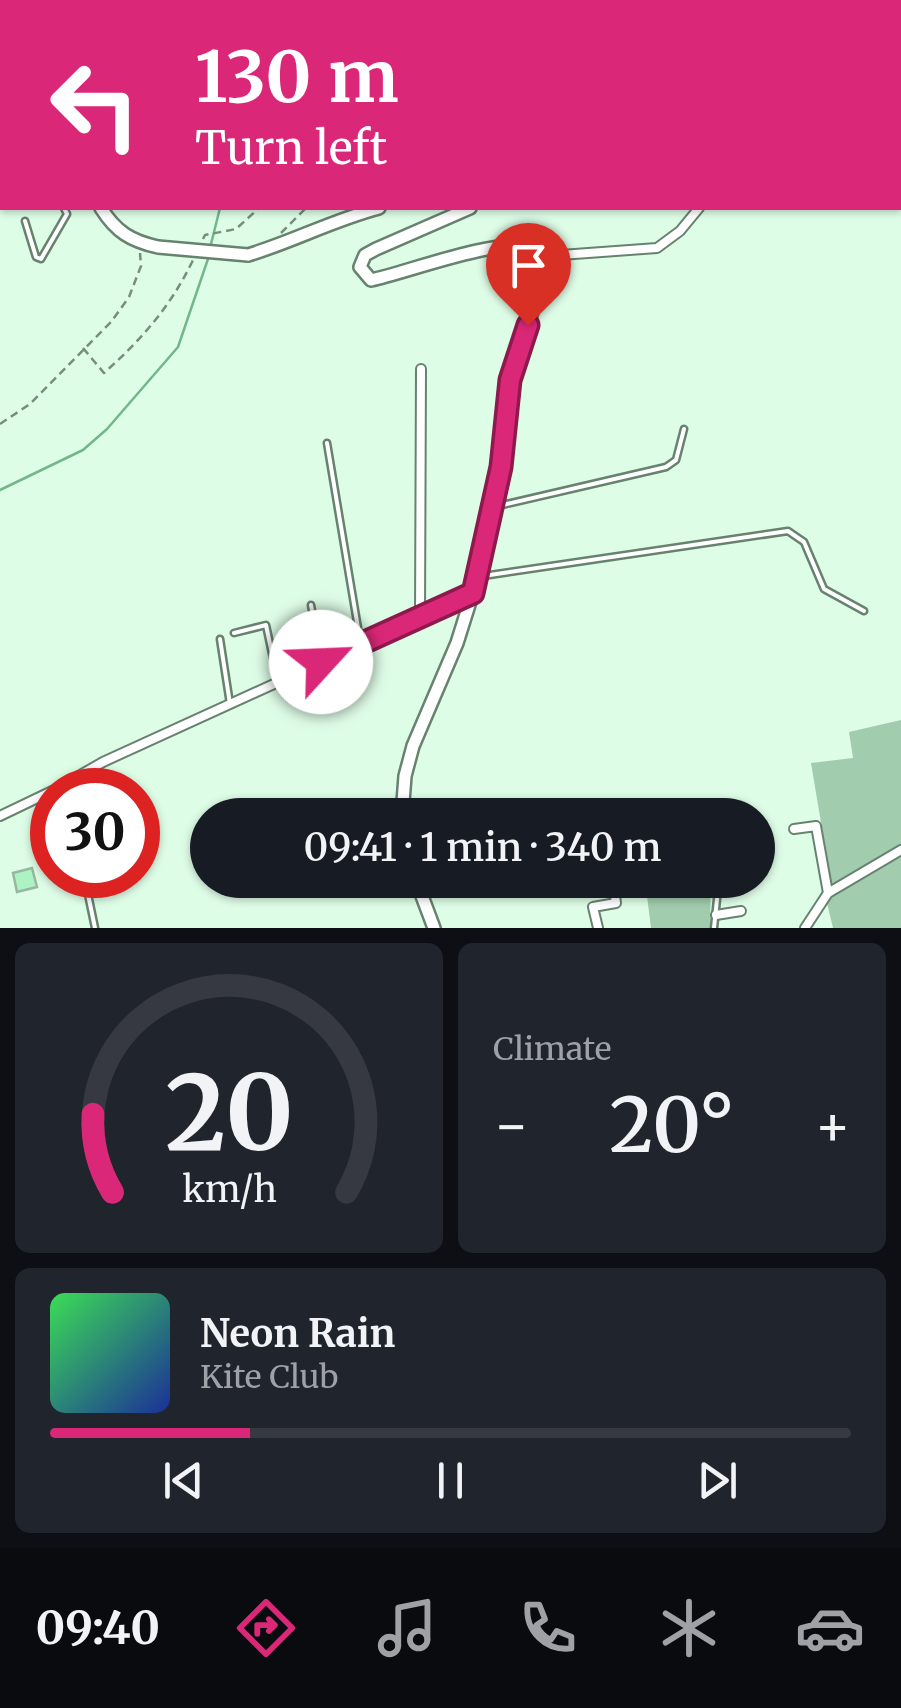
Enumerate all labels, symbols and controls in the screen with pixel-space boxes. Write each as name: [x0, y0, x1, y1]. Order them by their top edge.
text: 130 m: [195, 33, 399, 121]
icon: left: [30, 40, 160, 170]
text: Turn left: [195, 120, 387, 176]
pin: [486, 223, 571, 326]
icon: arrive: [501, 238, 556, 293]
position arrow: [269, 610, 373, 714]
speed limit sign: 30: [30, 768, 160, 898]
text: 09:41 · 1 min · 340 m: [304, 824, 661, 871]
text: Climate: [493, 1029, 611, 1069]
text: 20: [165, 1048, 293, 1178]
text: 20°: [609, 1078, 735, 1172]
text: −: [493, 1091, 530, 1160]
text: +: [814, 1091, 851, 1160]
text: km/h: [182, 1167, 276, 1212]
text: Neon Rain: [200, 1310, 395, 1357]
text: Kite Club: [200, 1357, 338, 1397]
icon: previous: [156, 1453, 211, 1508]
icon: pause: [423, 1453, 478, 1508]
icon: next: [690, 1453, 745, 1508]
icon: directions: [231, 1593, 301, 1663]
icon: music: [372, 1593, 442, 1663]
icon: phone: [513, 1593, 583, 1663]
icon: climate: [654, 1593, 724, 1663]
icon: car: [795, 1593, 865, 1663]
text: 09:40: [36, 1600, 160, 1656]

